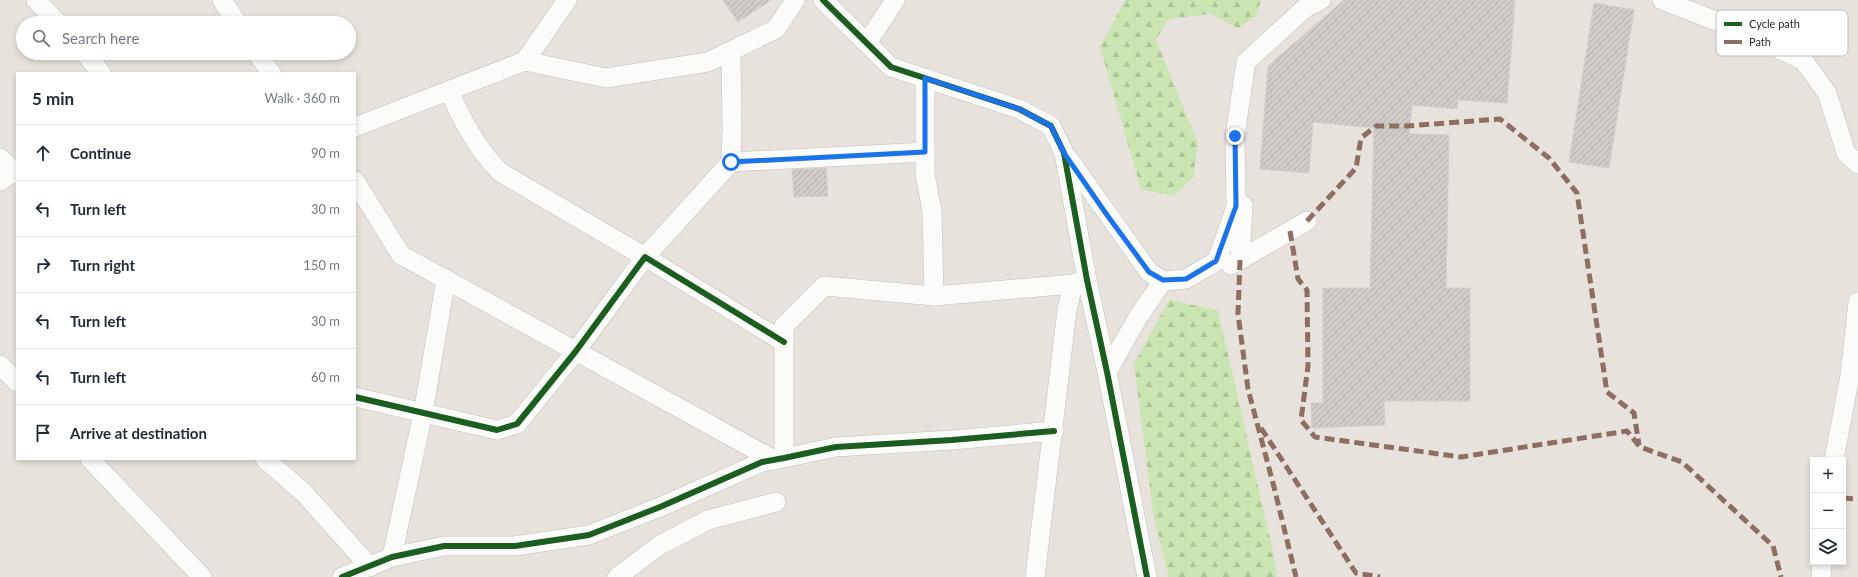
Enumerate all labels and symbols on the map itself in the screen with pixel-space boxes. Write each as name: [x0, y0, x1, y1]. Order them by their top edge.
legend: [1716, 10, 1848, 56]
text: Cycle path: [1749, 17, 1800, 30]
text: Path: [1749, 35, 1771, 48]
route end: [1226, 127, 1244, 145]
route start: [722, 153, 740, 171]

